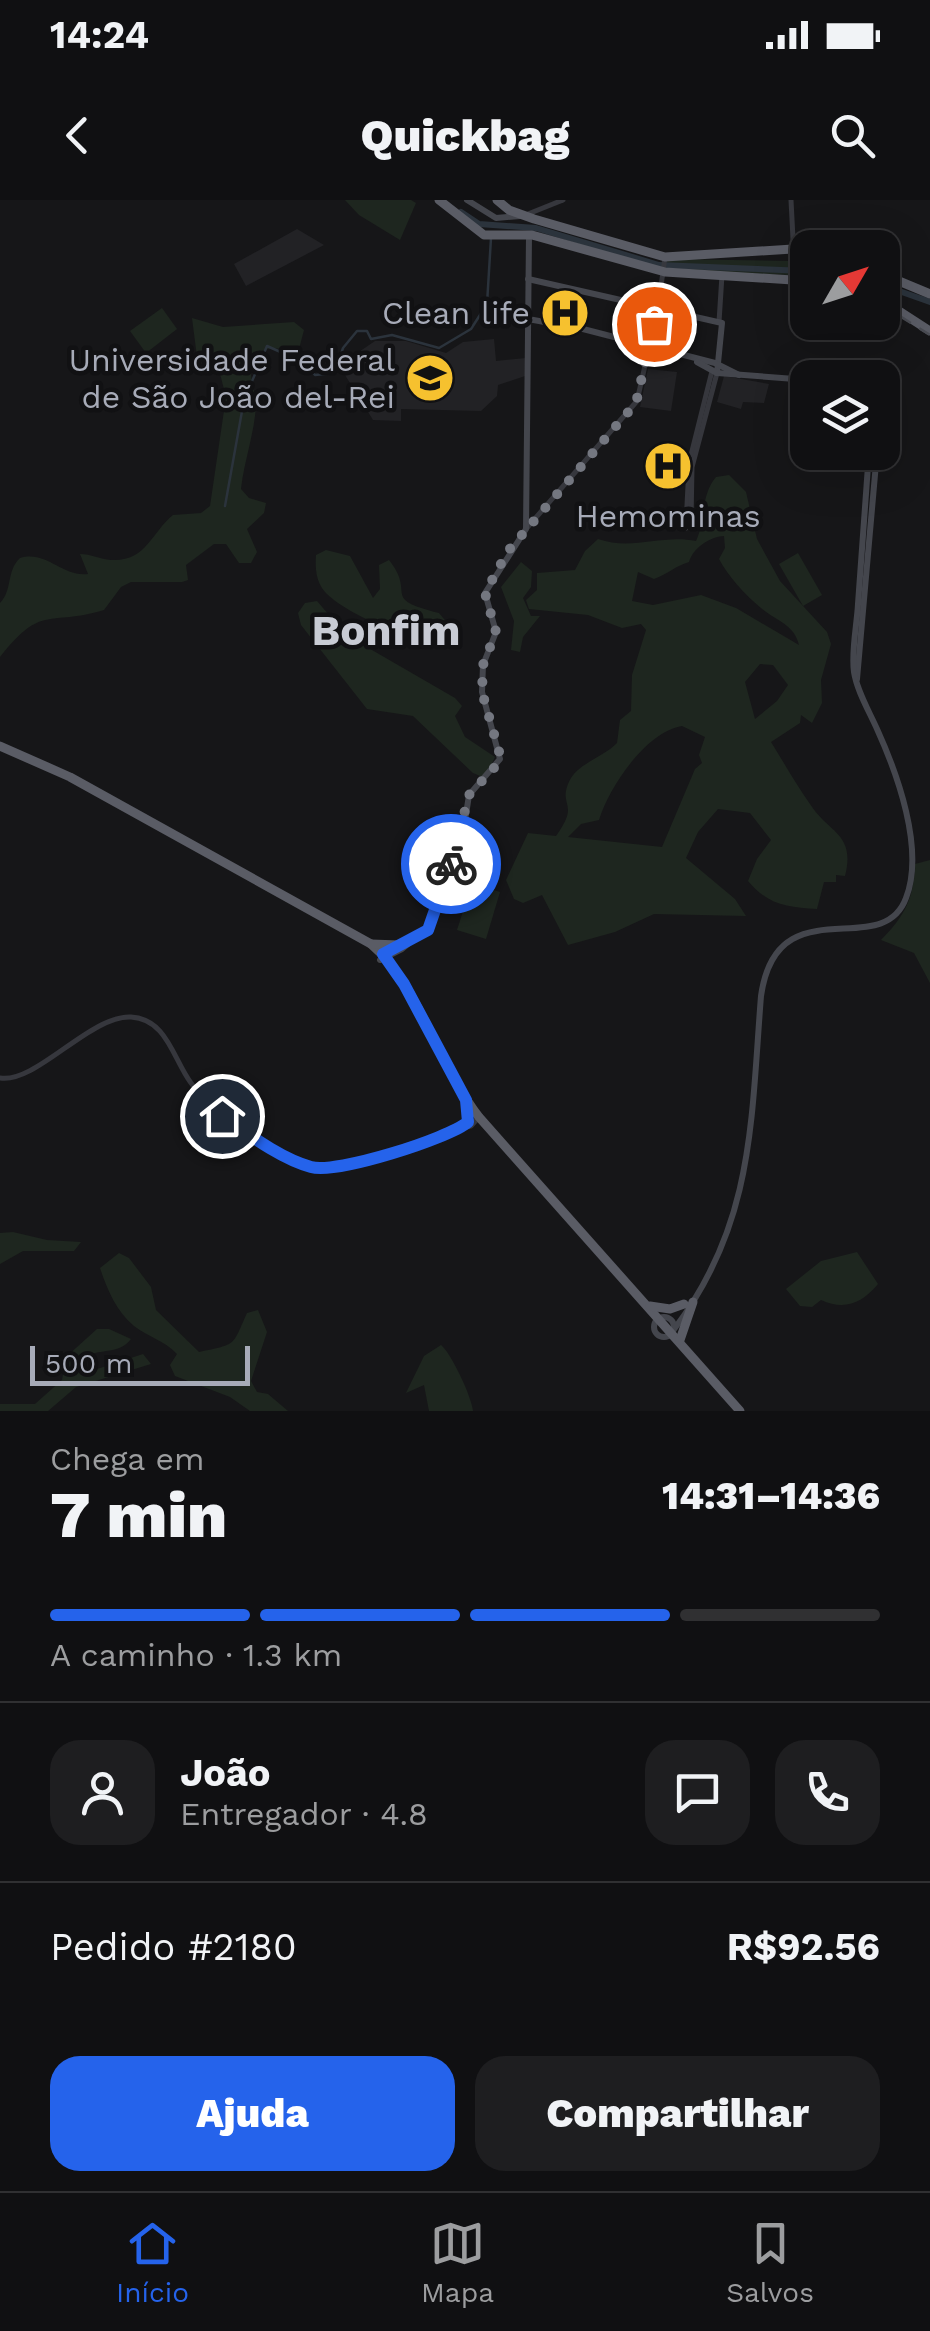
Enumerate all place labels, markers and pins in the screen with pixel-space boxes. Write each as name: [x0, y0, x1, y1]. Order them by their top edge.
pin: [612, 282, 697, 367]
hospital icon: Clean life: [539, 287, 591, 339]
place label: Clean life: [382, 294, 530, 332]
place label: Universidade Federal de São João del-Rei: [68, 341, 395, 416]
school or university icon: Universidade Federal de São João del-Rei: [404, 352, 456, 404]
hospital icon: Hemominas: [642, 440, 694, 492]
place label: Hemominas: [575, 497, 761, 535]
pin: [180, 1074, 265, 1159]

